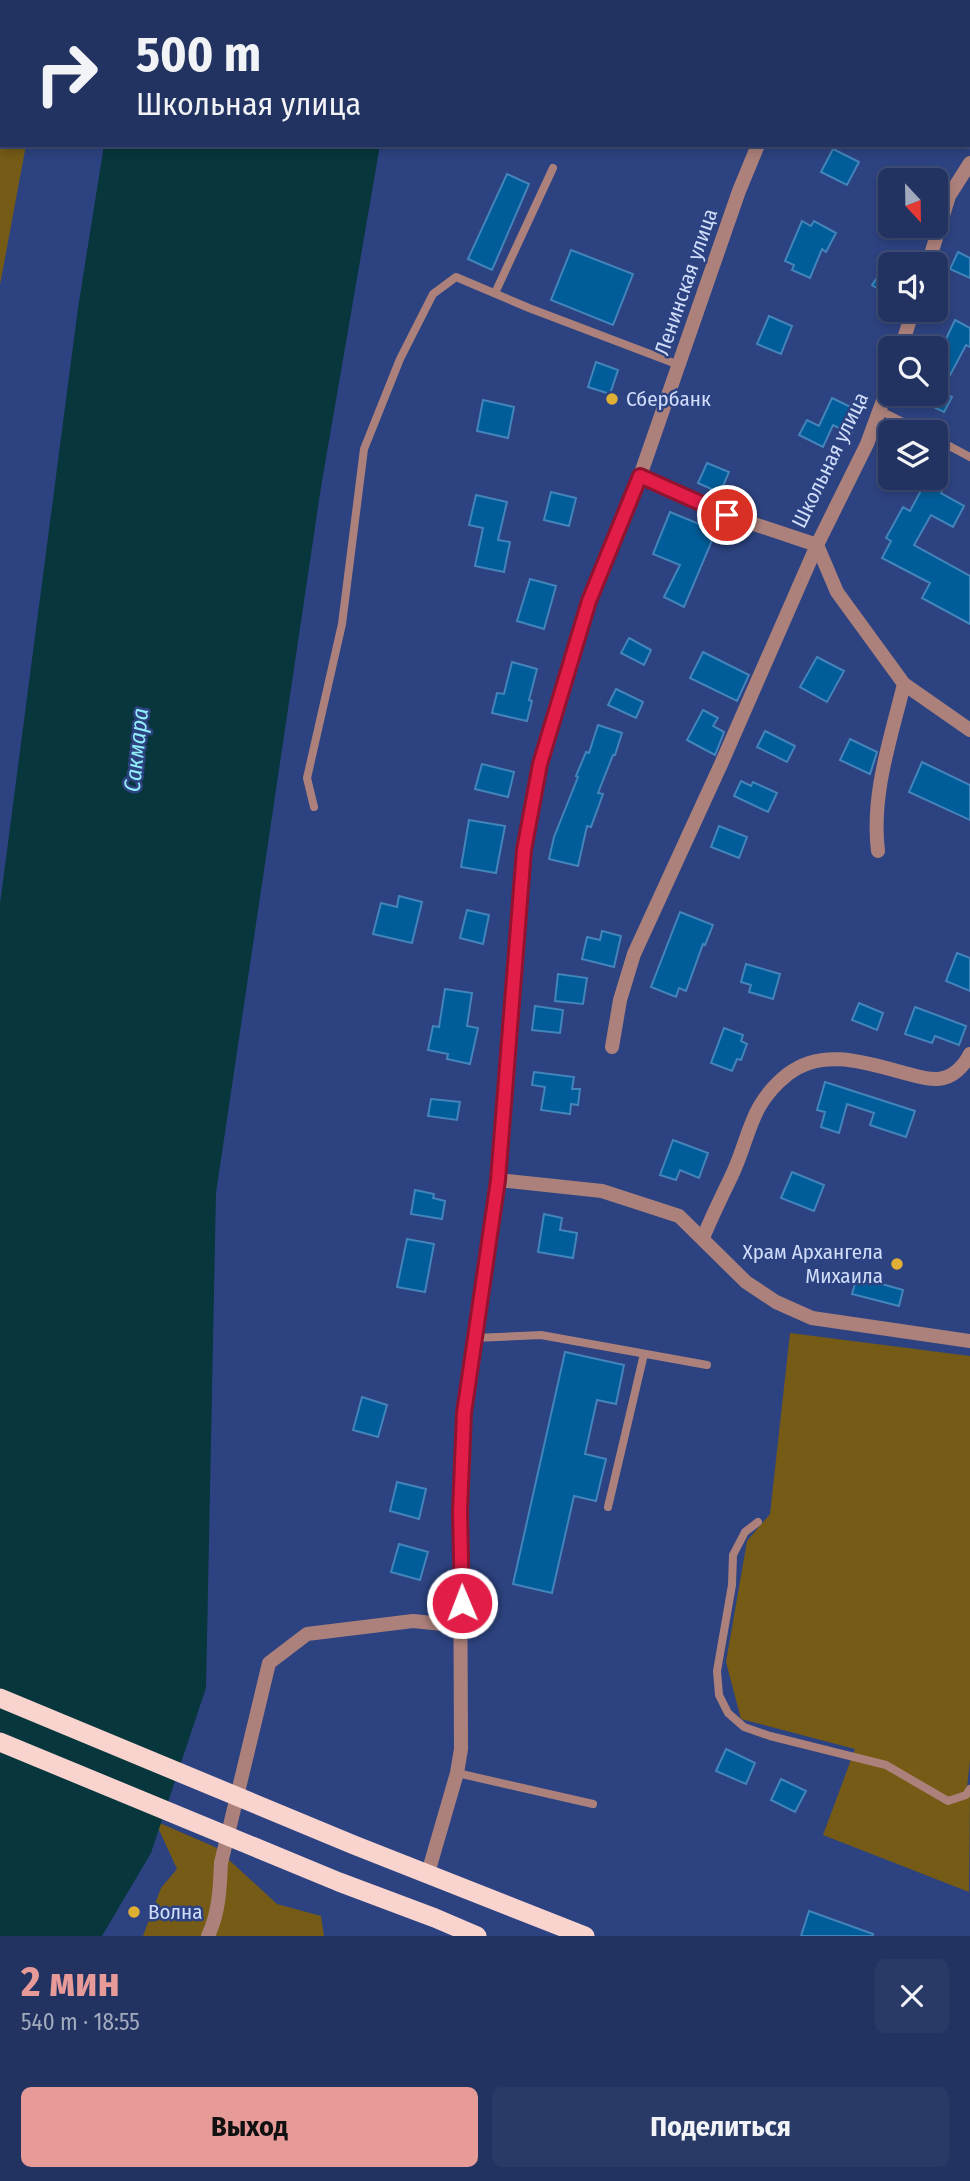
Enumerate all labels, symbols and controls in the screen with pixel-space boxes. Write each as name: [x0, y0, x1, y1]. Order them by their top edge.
text: 500 m: [136, 25, 261, 84]
icon: right: [21, 28, 112, 119]
text: Школьная улица: [136, 85, 361, 123]
north arrow: [878, 168, 948, 238]
map controls: [878, 168, 948, 490]
street label: Ленинская улица: [649, 205, 723, 359]
button: sound: [878, 252, 948, 322]
button: search: [878, 336, 948, 406]
place label: Сбербанк: [626, 386, 711, 412]
street label: Школьная улица: [786, 388, 874, 532]
marker: Сбербанк: [604, 391, 620, 407]
button: layers: [878, 420, 948, 490]
pin: [697, 485, 757, 545]
icon: arrive: [708, 496, 746, 534]
water label: Сакмара: [118, 707, 154, 793]
place label: Храм Архангела Михаила: [743, 1239, 883, 1289]
marker: Храм Архангела Михаила: [889, 1256, 905, 1272]
position arrow: [425, 1566, 499, 1640]
place label: Волна: [148, 1899, 203, 1925]
marker: Волна: [126, 1904, 142, 1920]
text: 2 мин: [21, 1957, 120, 2007]
button: close: [875, 1959, 949, 2033]
text: 540 m · 18:55: [21, 2008, 140, 2036]
button: Выход: [21, 2087, 478, 2167]
button: Поделиться: [492, 2087, 949, 2167]

